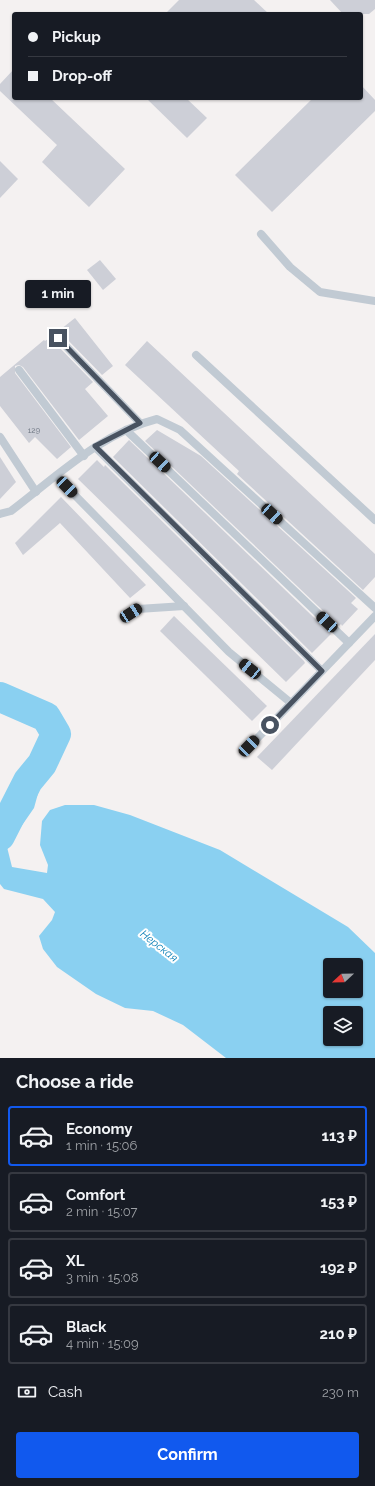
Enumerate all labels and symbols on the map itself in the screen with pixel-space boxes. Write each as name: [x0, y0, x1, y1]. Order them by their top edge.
callout: 1 min: [25, 280, 91, 308]
route end: [49, 329, 67, 347]
house number: 129: [28, 425, 40, 435]
car: [147, 449, 173, 475]
car: [54, 474, 80, 500]
car: [259, 502, 285, 526]
car: [118, 601, 144, 625]
car: [314, 609, 340, 635]
car: [237, 657, 263, 681]
route start: [261, 716, 279, 734]
car: [236, 733, 262, 759]
water label: Нерская: [138, 927, 180, 965]
north arrow: [323, 958, 363, 998]

